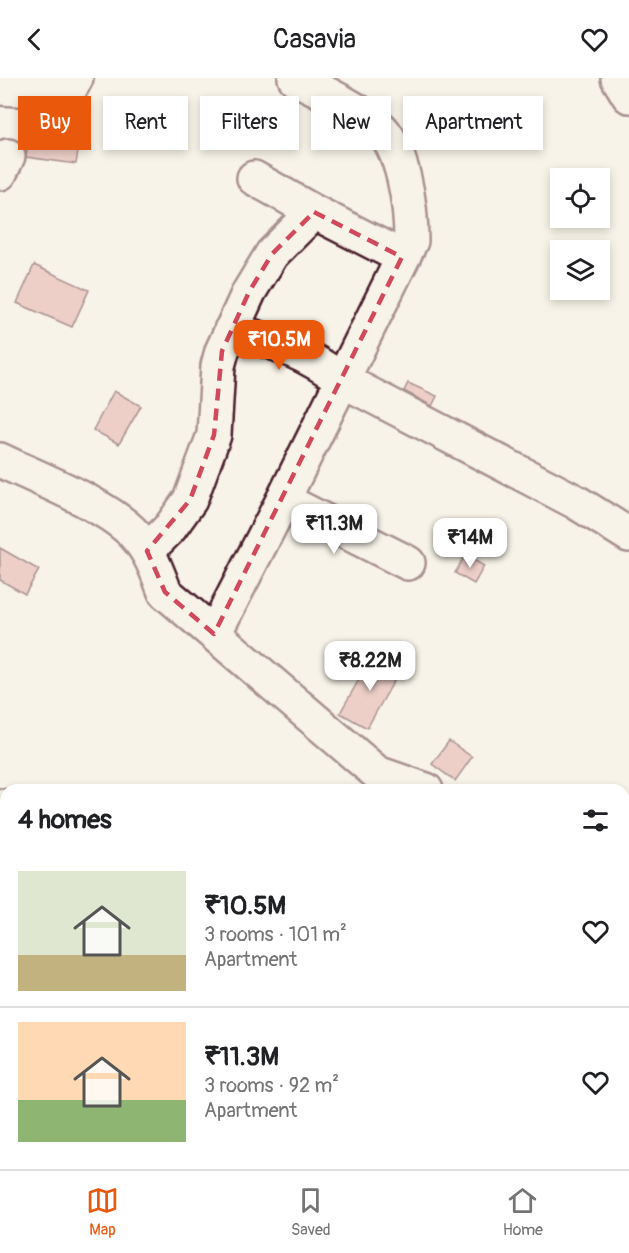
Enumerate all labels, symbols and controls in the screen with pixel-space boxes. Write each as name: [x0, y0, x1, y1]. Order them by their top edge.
icon: back: [18, 23, 51, 56]
text: Casavia: [273, 23, 356, 56]
icon: heart: [578, 23, 611, 56]
chip: Buy: [18, 96, 91, 150]
chip: Rent: [103, 96, 188, 150]
chip: Filters: [200, 96, 299, 150]
chip: New: [311, 96, 391, 150]
chip: Apartment: [403, 96, 543, 150]
map controls: [550, 168, 610, 300]
button: locate: [550, 168, 610, 228]
button: layers: [550, 240, 610, 300]
pin: ₹10.5M: [230, 320, 328, 371]
text: ₹10.5M: [247, 327, 311, 352]
pin: ₹11.3M: [285, 504, 383, 555]
text: ₹11.3M: [305, 511, 363, 536]
pin: ₹14M: [434, 518, 506, 569]
text: ₹14M: [447, 525, 493, 550]
pin: ₹8.22M: [321, 641, 419, 692]
text: ₹8.22M: [338, 648, 402, 673]
text: 4 homes: [18, 804, 112, 836]
icon: filters: [579, 804, 612, 837]
text: ₹10.5M: [204, 890, 286, 922]
icon: home: [66, 895, 138, 967]
icon: heart: [579, 915, 612, 948]
text: 3 rooms · 101 m²: [204, 922, 347, 947]
text: Apartment: [204, 947, 297, 972]
text: ₹11.3M: [204, 1041, 279, 1073]
icon: home: [66, 1046, 138, 1118]
icon: heart: [579, 1066, 612, 1099]
text: 3 rooms · 92 m²: [204, 1073, 339, 1098]
text: Apartment: [204, 1098, 297, 1123]
tab: Map: [86, 1184, 119, 1240]
tab: Saved: [291, 1184, 331, 1240]
tab: Home: [503, 1184, 543, 1240]

